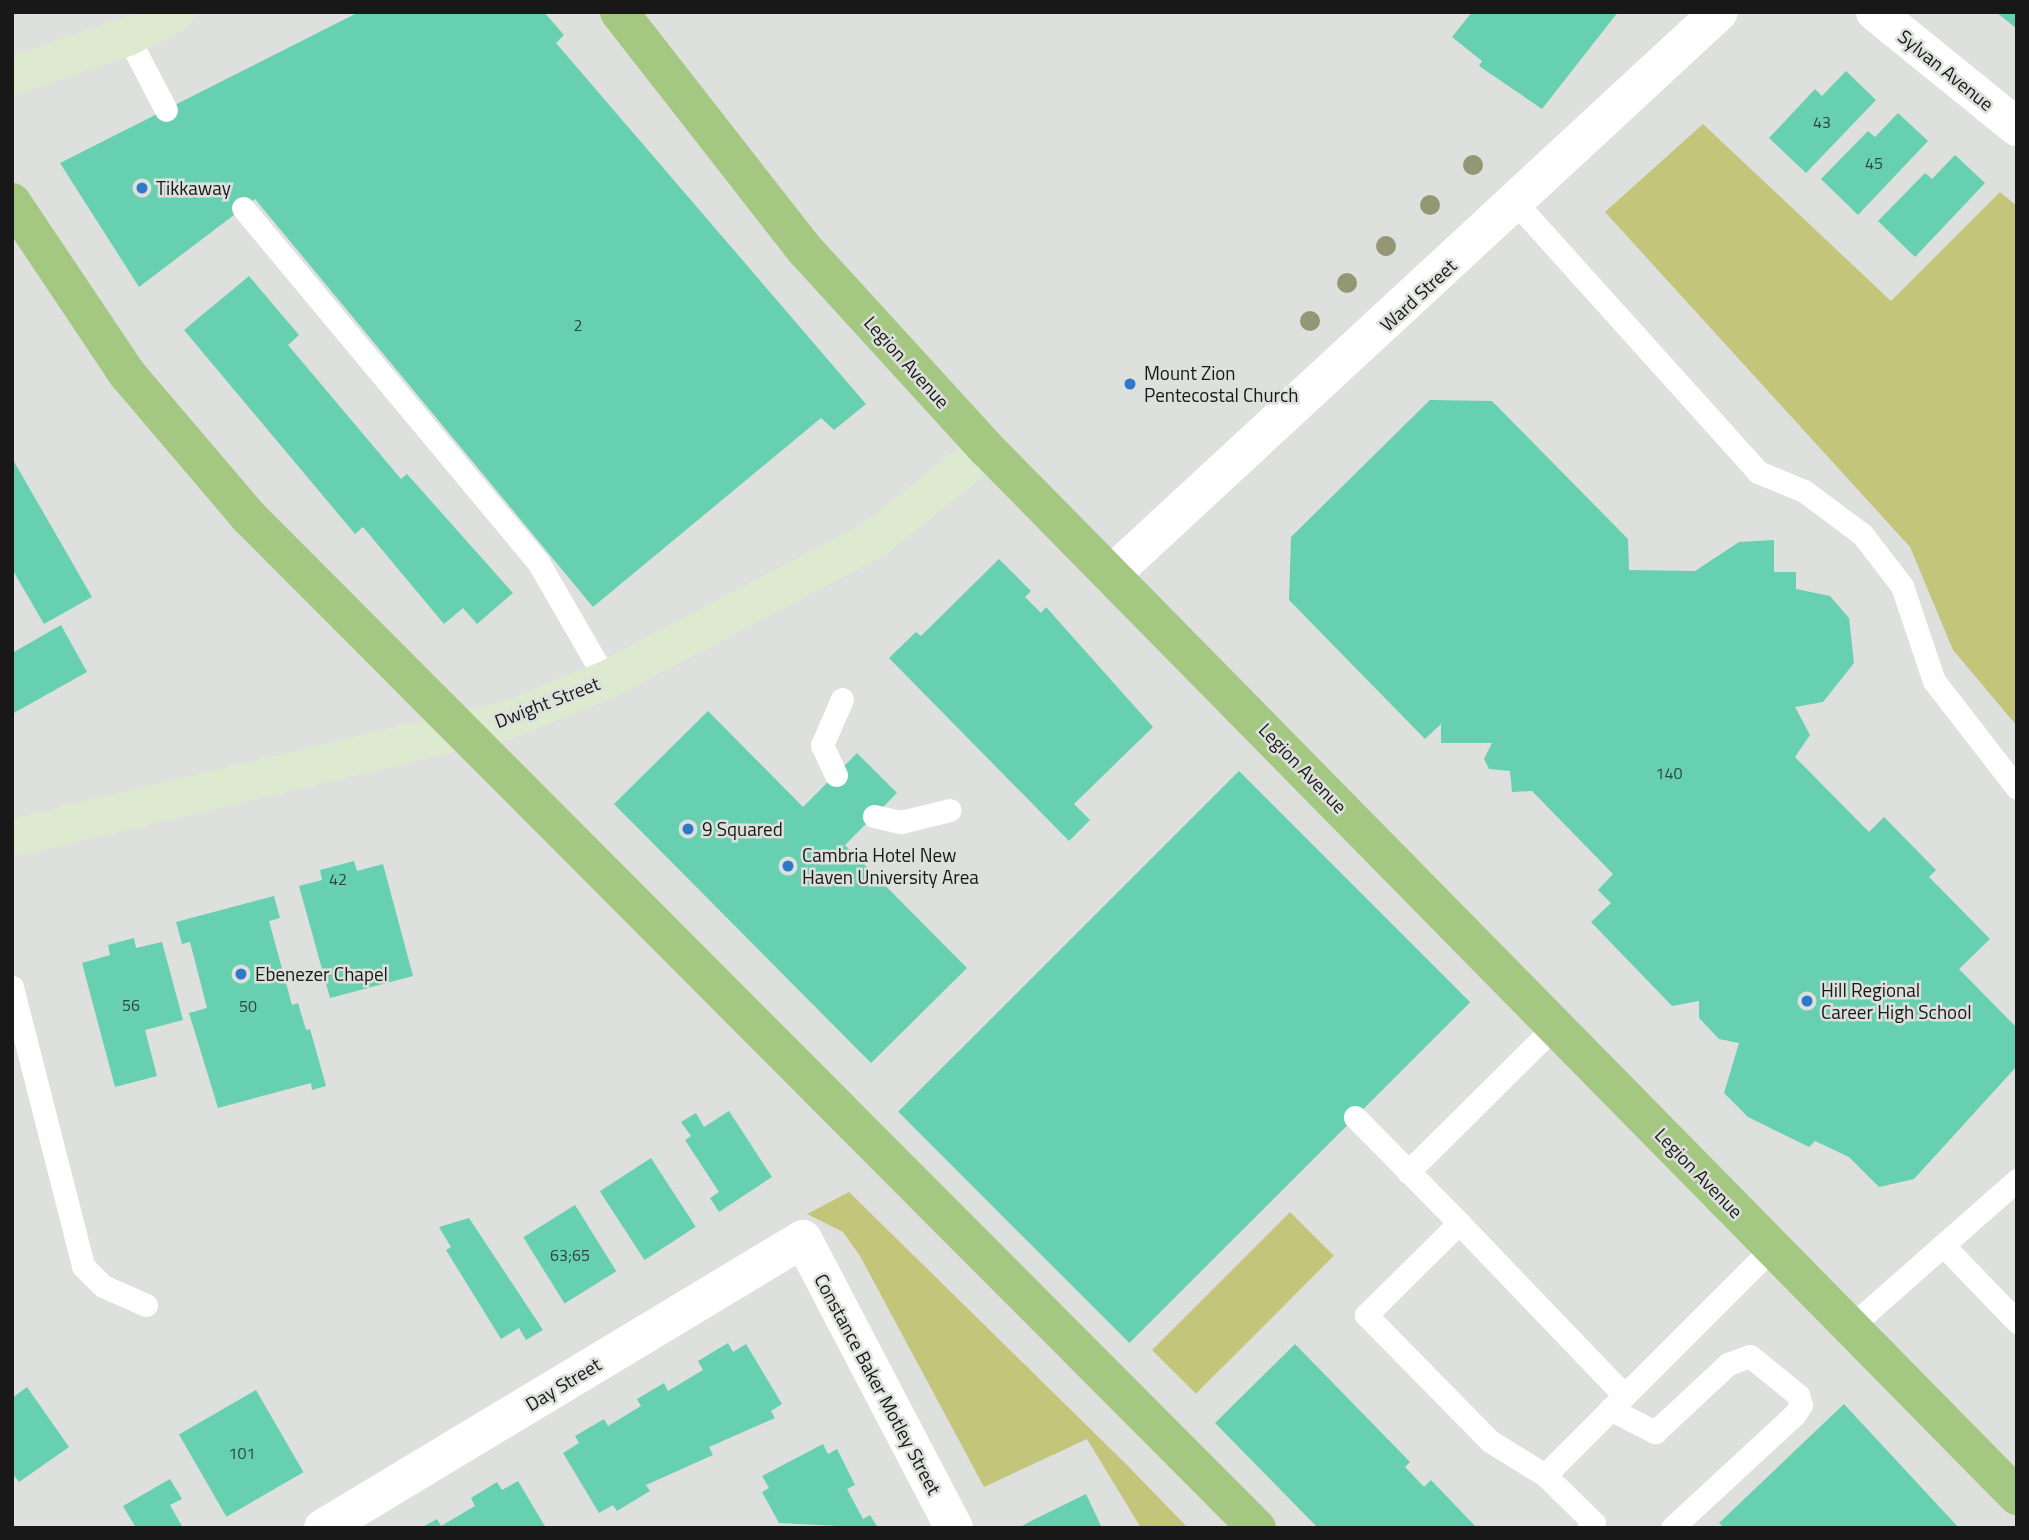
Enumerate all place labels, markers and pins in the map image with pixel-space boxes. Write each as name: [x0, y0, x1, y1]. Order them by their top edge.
place label: Tikkaway: [156, 177, 231, 199]
marker: Tikkaway: [134, 180, 150, 196]
place label: Mount Zion Pentecostal Church: [1144, 362, 1298, 406]
marker: Mount Zion Pentecostal Church: [1122, 376, 1138, 392]
place label: 9 Squared: [702, 818, 783, 840]
marker: 9 Squared: [680, 821, 696, 837]
place label: Cambria Hotel New Haven University Area: [802, 844, 979, 888]
marker: Cambria Hotel New Haven University Area: [780, 858, 796, 874]
place label: Ebenezer Chapel: [255, 963, 388, 985]
marker: Ebenezer Chapel: [233, 966, 249, 982]
place label: Hill Regional Career High School: [1821, 979, 1972, 1023]
marker: Hill Regional Career High School: [1799, 993, 1815, 1009]

